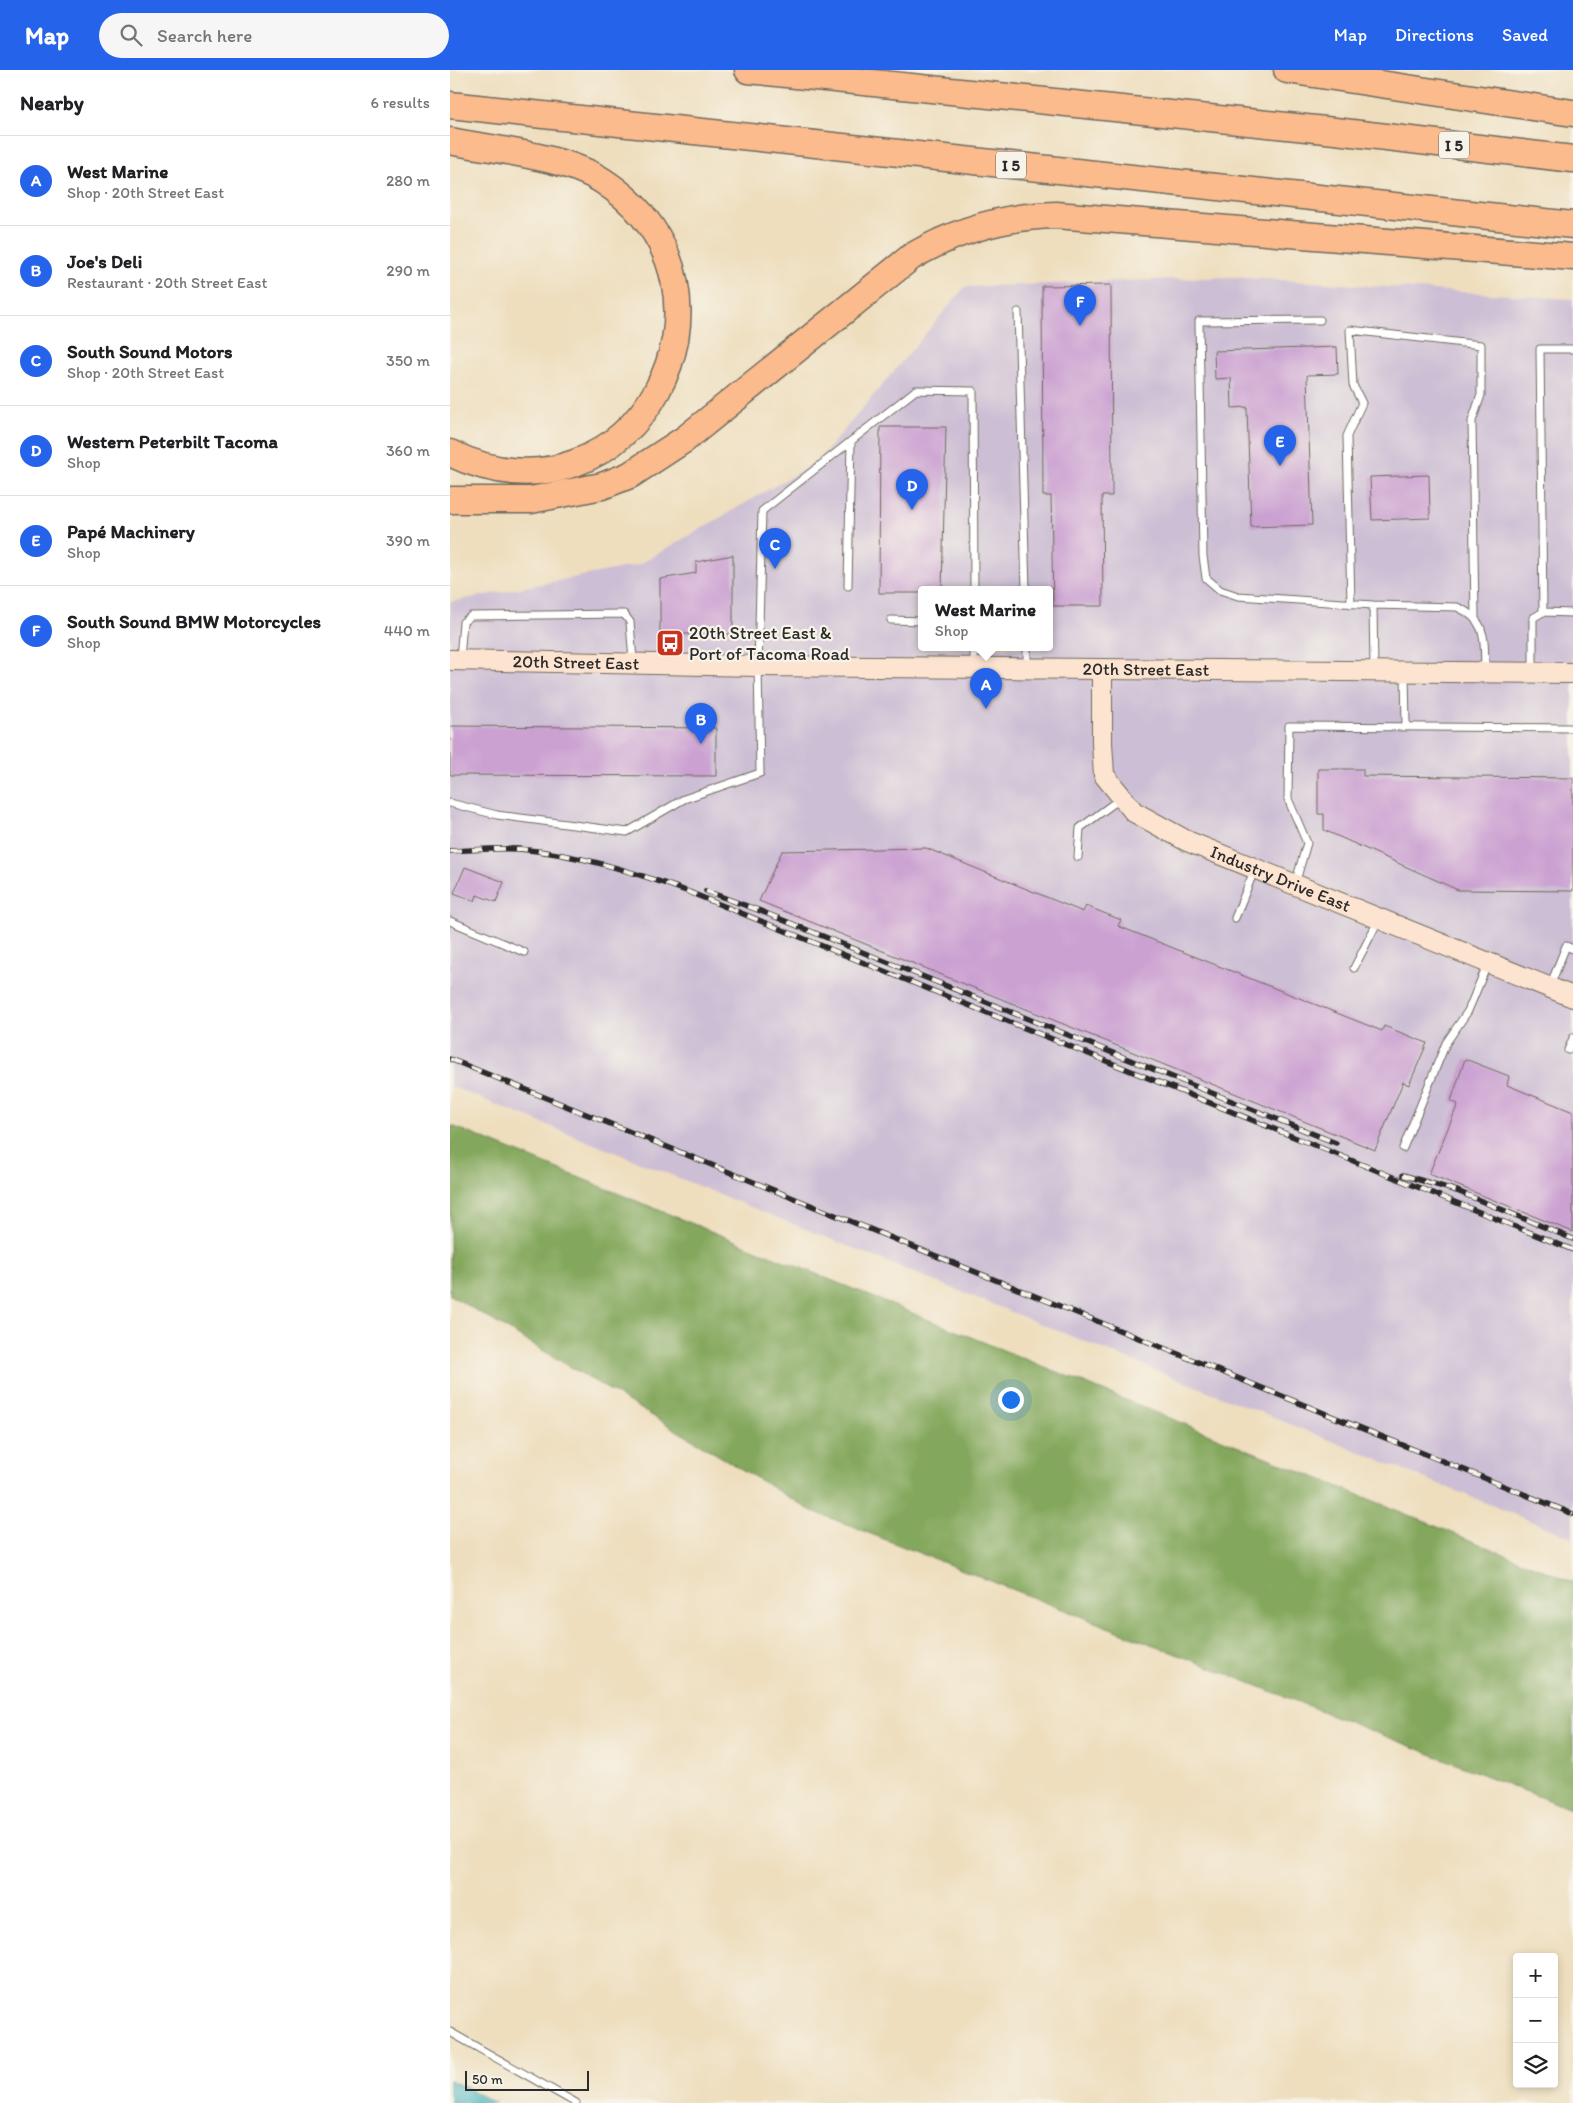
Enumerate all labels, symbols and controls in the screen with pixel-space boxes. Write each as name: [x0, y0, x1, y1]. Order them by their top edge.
search box: [99, 13, 449, 58]
text: Map: [25, 21, 69, 50]
icon: search: [117, 21, 145, 49]
text: Search here: [157, 24, 252, 47]
text: Map: [1334, 24, 1367, 46]
text: Directions: [1395, 24, 1474, 46]
text: Saved: [1502, 24, 1548, 46]
text: Nearby: [20, 90, 84, 115]
text: 6 results: [370, 93, 430, 112]
road number: I 5: [1439, 132, 1469, 158]
road number: I 5: [996, 152, 1026, 178]
text: West Marine: [67, 160, 168, 183]
text: A: [31, 171, 41, 190]
text: 280 m: [386, 171, 430, 190]
text: Shop · 20th Street East: [67, 183, 224, 202]
text: Joe's Deli: [67, 250, 142, 273]
text: B: [31, 261, 41, 280]
text: 290 m: [386, 261, 430, 280]
text: Restaurant · 20th Street East: [67, 273, 267, 292]
pin: F: [1064, 285, 1096, 326]
text: South Sound Motors: [67, 340, 233, 363]
text: C: [31, 351, 41, 370]
text: 350 m: [386, 351, 430, 370]
text: Shop · 20th Street East: [67, 363, 224, 382]
pin: E: [1264, 425, 1296, 466]
text: Western Peterbilt Tacoma: [67, 430, 278, 453]
text: D: [31, 441, 41, 460]
text: 360 m: [386, 441, 430, 460]
text: Shop: [67, 453, 101, 472]
pin: D: [896, 469, 928, 510]
text: Papé Machinery: [67, 520, 195, 543]
pin: C: [759, 528, 791, 569]
text: E: [32, 531, 40, 550]
text: 390 m: [386, 531, 430, 550]
text: Shop: [67, 543, 101, 562]
popup: [918, 586, 1053, 651]
text: West Marine: [935, 598, 1036, 621]
text: South Sound BMW Motorcycles: [67, 610, 321, 633]
text: F: [32, 621, 40, 640]
text: 440 m: [384, 621, 430, 640]
text: Shop: [935, 621, 969, 640]
place label: 20th Street East & Port of Tacoma Road: [689, 622, 850, 665]
bus stop icon: 20th Street East & Port of Tacoma Road: [655, 628, 685, 658]
text: Shop: [67, 633, 101, 652]
street label: 20th Street East: [512, 650, 640, 675]
street label: 20th Street East: [1082, 658, 1210, 681]
pin: A: [970, 668, 1002, 709]
pin: B: [685, 703, 717, 744]
street label: Industry Drive East: [1207, 841, 1354, 917]
your location: [998, 1387, 1024, 1413]
map controls: [1513, 1953, 1558, 2088]
button: +: [1513, 1953, 1558, 1998]
button: −: [1513, 1998, 1558, 2043]
button: layers: [1513, 2043, 1558, 2088]
scale bar: [465, 2068, 589, 2091]
text: 50 m: [472, 2071, 503, 2088]

